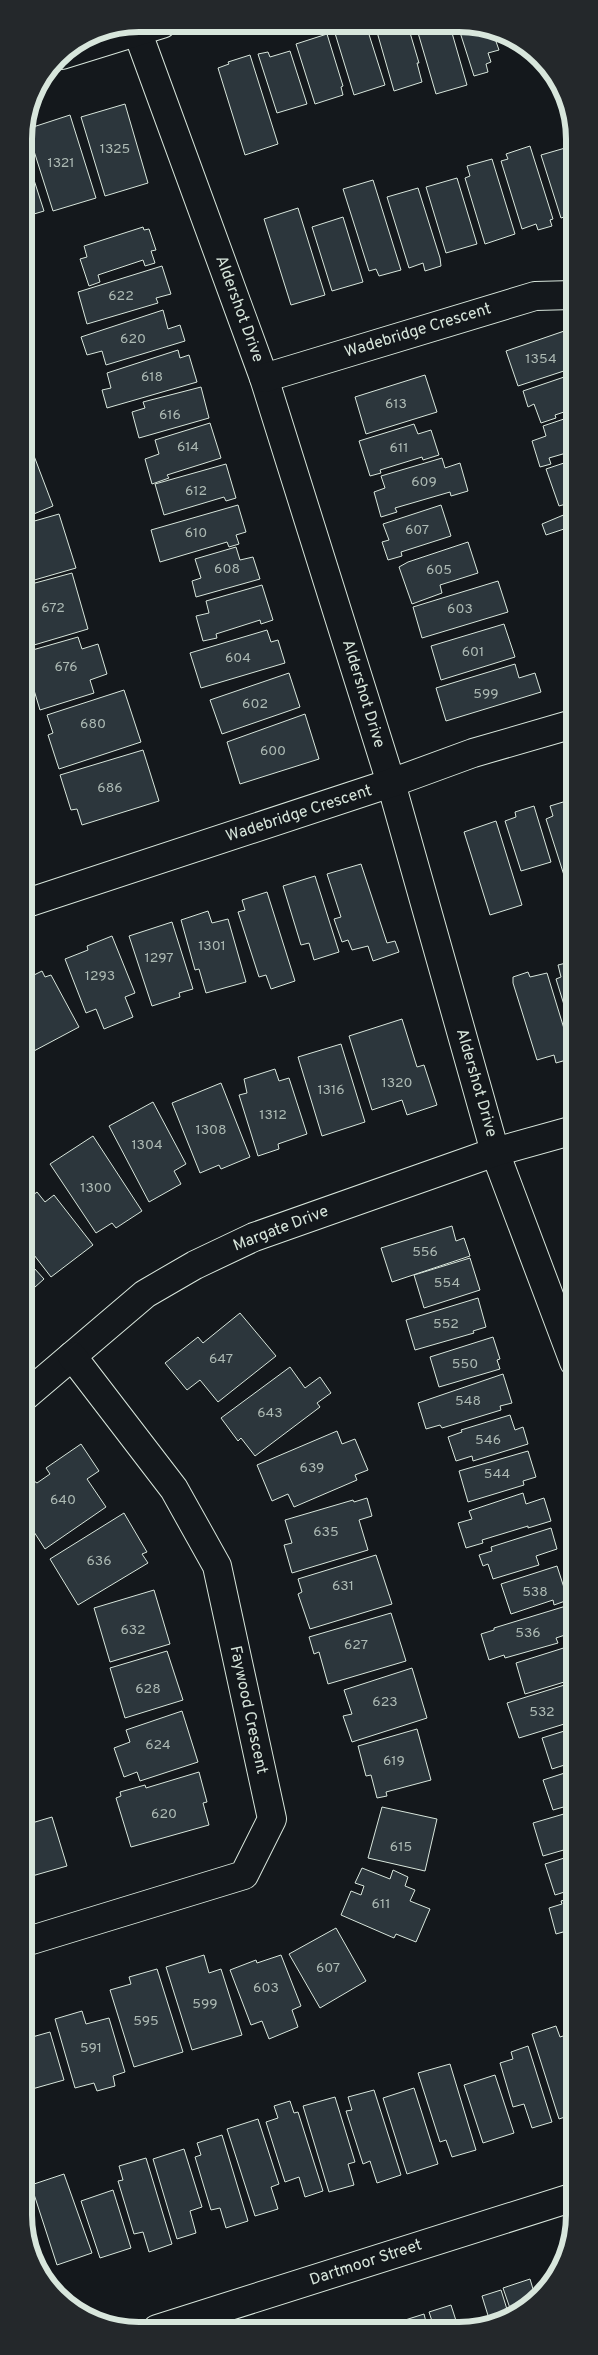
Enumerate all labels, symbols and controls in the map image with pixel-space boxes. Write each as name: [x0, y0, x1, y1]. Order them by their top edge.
house number: 1325: [100, 141, 130, 158]
house number: 1321: [47, 155, 75, 172]
street label: Aldershot Drive: [210, 253, 268, 365]
house number: 622: [108, 288, 134, 305]
street label: Wadebridge Crescent: [342, 299, 494, 363]
house number: 620: [120, 331, 146, 348]
house number: 1354: [525, 351, 557, 368]
house number: 618: [141, 369, 163, 386]
house number: 613: [385, 396, 407, 413]
house number: 616: [159, 407, 181, 424]
house number: 614: [177, 439, 199, 456]
house number: 611: [390, 440, 408, 457]
house number: 609: [411, 474, 437, 491]
house number: 612: [185, 483, 207, 500]
house number: 607: [405, 522, 429, 539]
house number: 610: [185, 525, 207, 542]
house number: 608: [214, 561, 240, 578]
house number: 605: [426, 562, 452, 579]
house number: 672: [41, 600, 65, 617]
house number: 603: [447, 601, 473, 618]
street label: Aldershot Drive: [337, 637, 389, 751]
house number: 601: [462, 644, 484, 661]
house number: 604: [225, 650, 251, 667]
house number: 676: [54, 659, 78, 676]
house number: 599: [473, 686, 499, 703]
house number: 602: [242, 696, 268, 713]
house number: 680: [80, 716, 106, 733]
house number: 600: [260, 743, 286, 760]
house number: 686: [97, 780, 123, 797]
street label: Wadebridge Crescent: [223, 781, 375, 847]
house number: 1301: [198, 938, 226, 955]
house number: 1297: [144, 950, 174, 967]
house number: 1293: [85, 968, 115, 985]
street label: Aldershot Drive: [451, 1026, 501, 1140]
house number: 1320: [382, 1075, 412, 1092]
house number: 1316: [317, 1082, 345, 1099]
house number: 1312: [259, 1107, 287, 1124]
house number: 1308: [195, 1122, 227, 1139]
house number: 1304: [131, 1137, 163, 1154]
house number: 1300: [80, 1180, 112, 1197]
street label: Margate Drive: [231, 1202, 331, 1256]
house number: 556: [412, 1244, 438, 1261]
house number: 554: [434, 1275, 460, 1292]
house number: 552: [433, 1316, 459, 1333]
house number: 647: [209, 1351, 233, 1368]
house number: 550: [452, 1356, 478, 1373]
house number: 548: [455, 1393, 481, 1410]
house number: 643: [257, 1405, 283, 1422]
house number: 546: [475, 1432, 501, 1449]
house number: 639: [300, 1460, 324, 1477]
house number: 544: [484, 1466, 510, 1483]
house number: 640: [50, 1492, 76, 1509]
house number: 635: [313, 1524, 339, 1541]
house number: 636: [86, 1553, 112, 1570]
house number: 631: [332, 1578, 354, 1595]
house number: 538: [522, 1584, 548, 1601]
house number: 632: [120, 1622, 146, 1639]
house number: 536: [515, 1625, 541, 1642]
house number: 627: [344, 1637, 368, 1654]
street label: Faywood Crescent: [225, 1644, 271, 1776]
house number: 628: [135, 1681, 161, 1698]
house number: 623: [372, 1694, 398, 1711]
house number: 532: [529, 1704, 555, 1721]
house number: 624: [145, 1737, 171, 1754]
house number: 619: [383, 1753, 405, 1770]
house number: 620: [151, 1806, 177, 1823]
house number: 615: [390, 1839, 412, 1856]
house number: 611: [372, 1896, 390, 1913]
house number: 607: [316, 1960, 340, 1977]
house number: 603: [253, 1980, 279, 1997]
house number: 599: [192, 1996, 218, 2013]
house number: 595: [133, 2013, 159, 2030]
house number: 591: [80, 2040, 102, 2057]
street label: Dartmoor Street: [307, 2235, 425, 2291]

